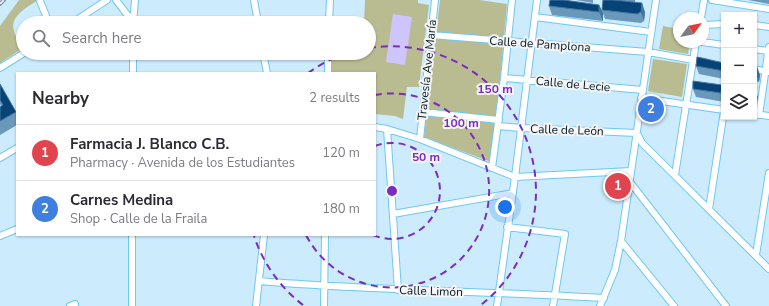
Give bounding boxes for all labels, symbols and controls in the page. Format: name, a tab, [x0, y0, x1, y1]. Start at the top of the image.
north arrow	[673, 12, 709, 48]
map controls	[721, 12, 757, 120]
button: +	[721, 12, 757, 48]
search box	[16, 16, 376, 60]
street label: Travesía Ave María	[414, 19, 440, 121]
icon: search	[30, 27, 52, 49]
text: Search here	[62, 28, 142, 48]
street label: Calle de Pamplona	[489, 32, 591, 56]
button: −	[721, 48, 757, 84]
street label: Calle de Lecie	[535, 73, 611, 95]
text: 150 m	[477, 81, 513, 97]
button: layers	[721, 84, 757, 120]
text: Nearby	[32, 87, 89, 110]
text: 2 results	[309, 89, 360, 107]
pin: 2	[638, 94, 664, 124]
text: 100 m	[443, 115, 479, 131]
street label: Calle de León	[530, 121, 604, 139]
text: Farmacia J. Blanco C.B.	[70, 134, 229, 154]
text: 1	[41, 144, 49, 162]
text: 120 m	[322, 144, 360, 162]
text: 50 m	[412, 149, 440, 165]
text: Pharmacy · Avenida de los Estudiantes	[70, 154, 295, 172]
pin: 1	[605, 171, 631, 201]
centre of rings	[385, 184, 399, 198]
text: Carnes Medina	[70, 190, 173, 210]
your location	[495, 197, 515, 217]
text: 2	[41, 200, 49, 218]
text: 180 m	[322, 200, 360, 218]
text: Shop · Calle de la Fraila	[70, 210, 207, 228]
street label: Calle Limón	[399, 282, 463, 300]

